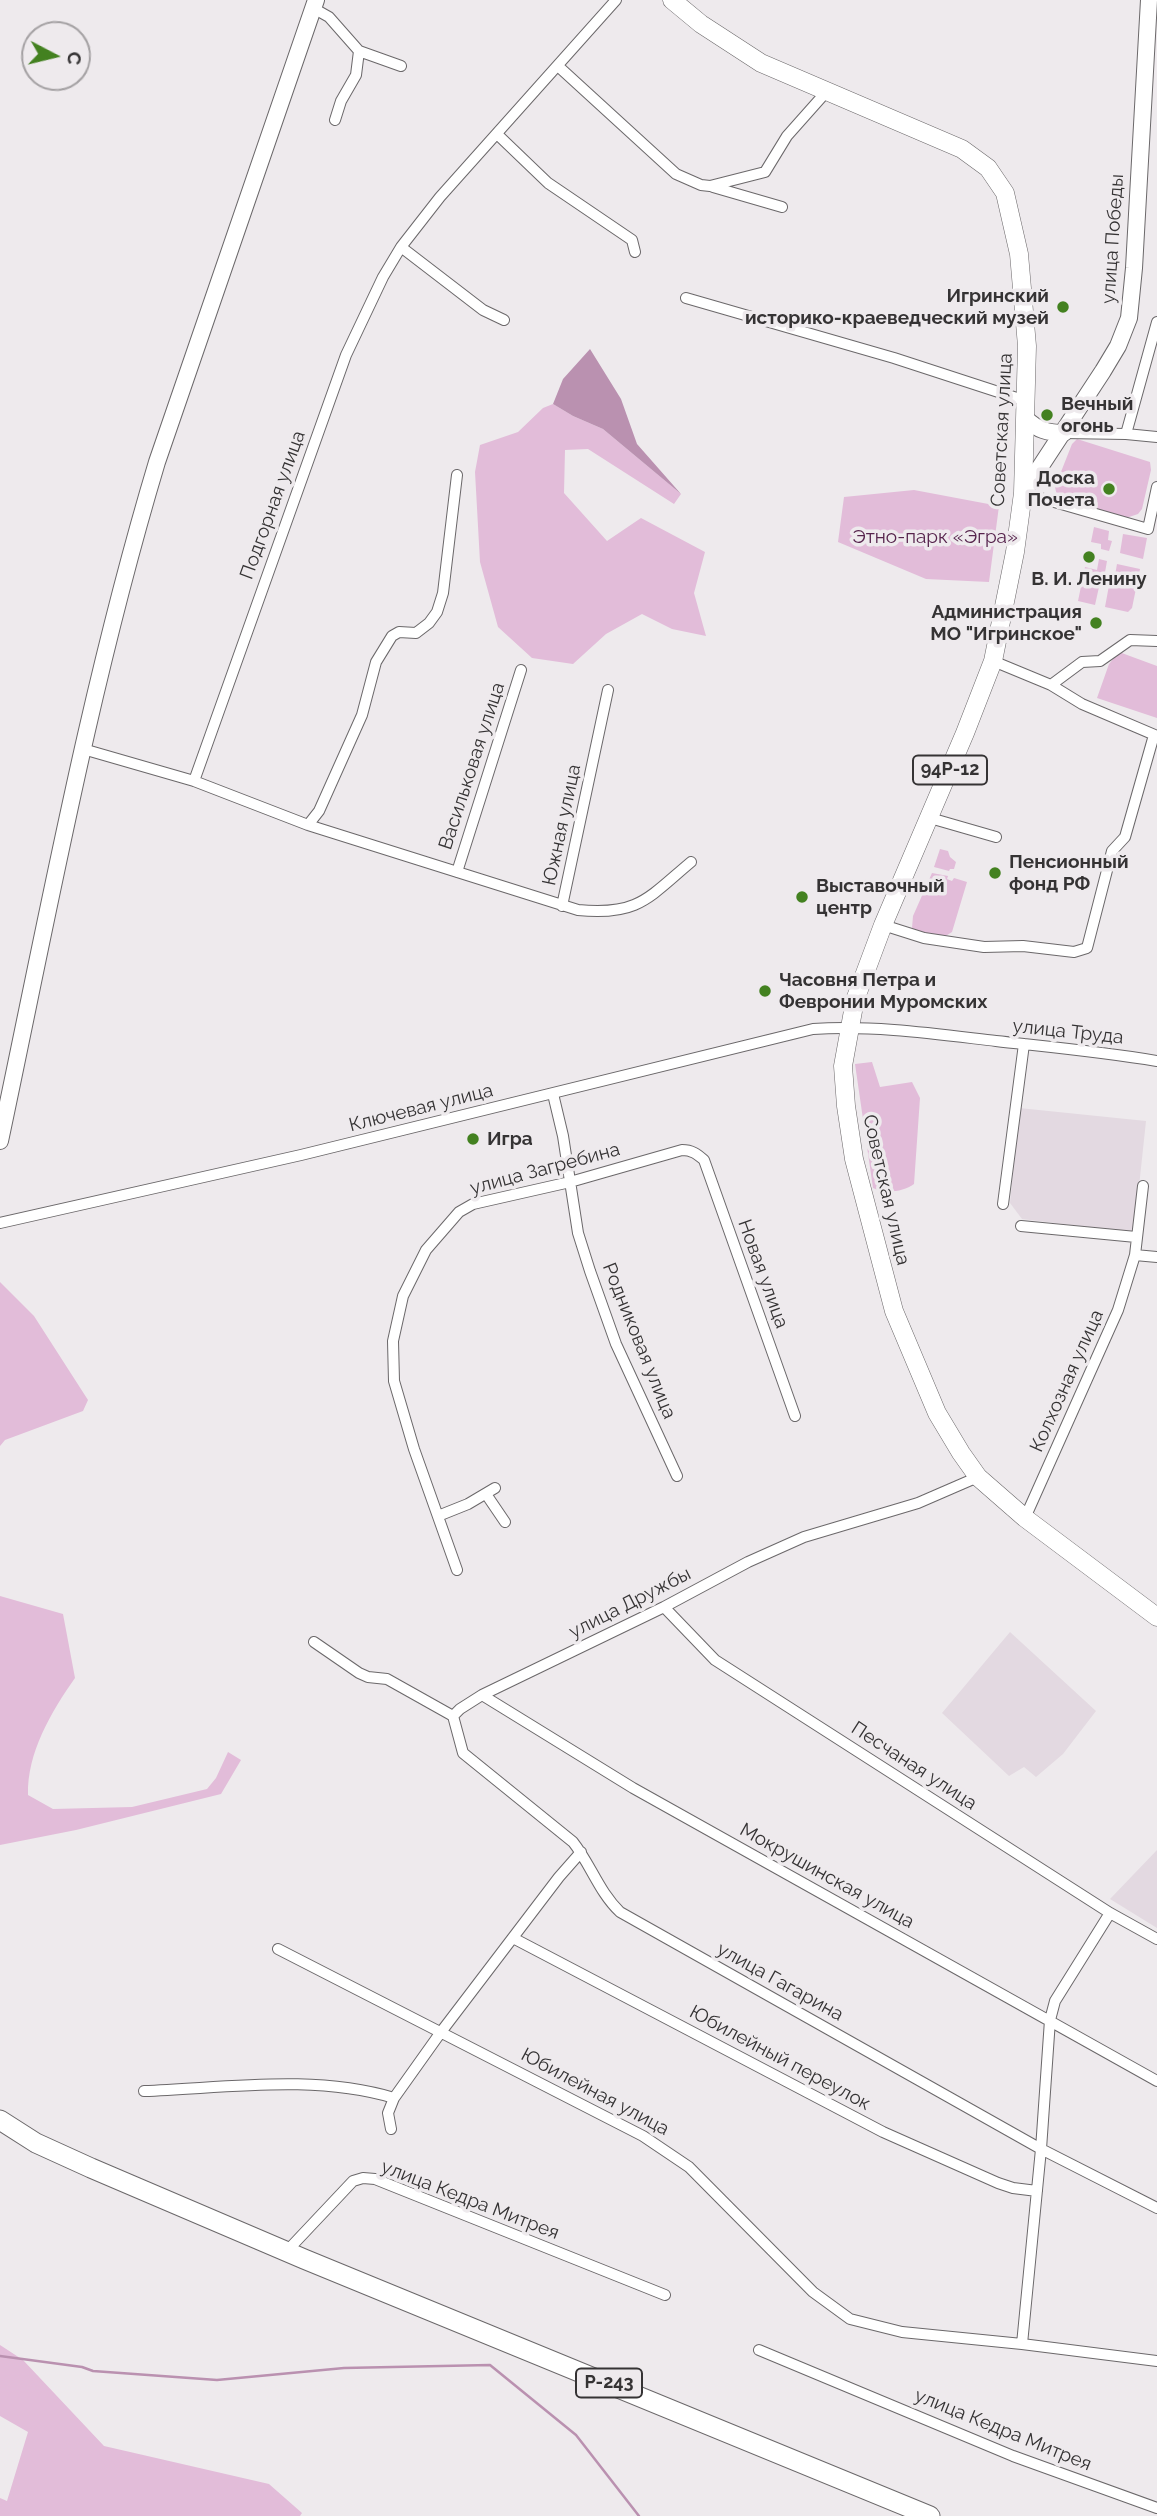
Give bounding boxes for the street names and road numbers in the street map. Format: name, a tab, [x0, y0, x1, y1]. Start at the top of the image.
street label: улица Победы	[1097, 173, 1129, 305]
street label: Советская улица	[987, 353, 1017, 507]
street label: Подгорная улица	[236, 428, 310, 582]
street label: Васильковая улица	[434, 680, 510, 852]
road number: 94Р-12	[913, 756, 987, 784]
street label: Южная улица	[538, 762, 586, 888]
street label: улица Труда	[1011, 1015, 1125, 1049]
street label: Ключевая улица	[347, 1079, 495, 1137]
street label: Советская улица	[858, 1113, 914, 1267]
street label: улица Загребина	[468, 1138, 622, 1200]
street label: Новая улица	[733, 1216, 793, 1332]
street label: Родниковая улица	[597, 1260, 681, 1422]
street label: Колхозная улица	[1025, 1306, 1109, 1456]
street label: улица Дружбы	[565, 1562, 695, 1644]
street label: Песчаная улица	[847, 1717, 981, 1815]
street label: Мокрушинская улица	[736, 1819, 918, 1933]
street label: улица Гагарина	[713, 1938, 847, 2026]
street label: Юбилейный переулок	[686, 2001, 874, 2115]
street label: Юбилейная улица	[517, 2043, 673, 2141]
street label: улица Кедра Митрея	[378, 2156, 562, 2244]
road number: Р-243	[576, 2368, 642, 2398]
street label: улица Кедра Митрея	[911, 2384, 1095, 2476]

